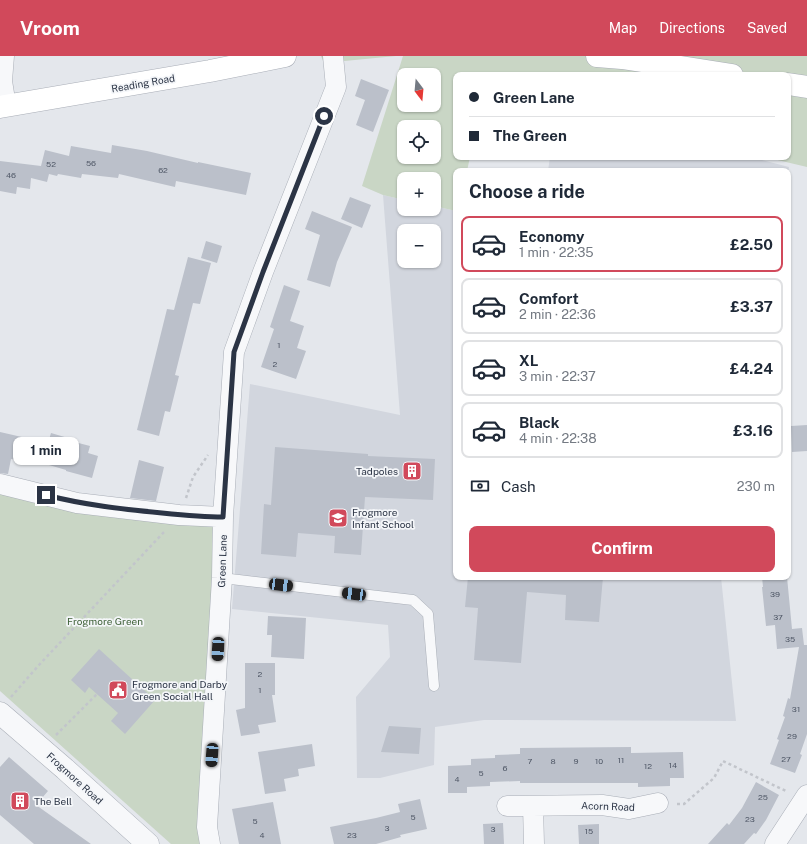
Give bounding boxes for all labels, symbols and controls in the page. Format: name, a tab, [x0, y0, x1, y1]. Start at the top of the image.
text: Vroom	[20, 17, 80, 39]
text: Map	[609, 20, 637, 36]
text: Directions	[659, 20, 725, 36]
text: Saved	[747, 20, 787, 36]
north arrow	[397, 68, 441, 112]
map controls	[397, 68, 441, 268]
street label: Reading Road	[110, 71, 176, 95]
text: Green Lane	[493, 89, 575, 106]
route start	[315, 107, 333, 125]
button: locate	[397, 120, 441, 164]
text: The Green	[493, 127, 567, 144]
house number: 56	[86, 158, 96, 168]
house number: 52	[46, 159, 56, 169]
house number: 62	[158, 165, 168, 175]
house number: 46	[6, 170, 16, 180]
button: +	[397, 172, 441, 216]
text: Choose a ride	[469, 181, 585, 202]
button: −	[397, 224, 441, 268]
icon: car	[471, 226, 507, 262]
text: Economy	[519, 228, 584, 245]
text: £2.50	[730, 236, 773, 253]
text: 1 min · 22:35	[519, 245, 594, 260]
icon: car	[471, 288, 507, 324]
text: Comfort	[519, 290, 579, 307]
text: £3.37	[730, 298, 773, 315]
text: 2 min · 22:36	[519, 307, 596, 322]
house number: 1	[277, 340, 281, 350]
icon: car	[471, 350, 507, 386]
text: XL	[519, 352, 538, 369]
house number: 2	[273, 359, 278, 369]
text: £4.24	[730, 360, 773, 377]
text: 3 min · 22:37	[519, 369, 596, 384]
icon: car	[471, 412, 507, 448]
text: Black	[519, 414, 559, 431]
text: £3.16	[733, 422, 773, 439]
text: 4 min · 22:38	[519, 431, 597, 446]
callout: 1 min	[13, 437, 79, 465]
text: 1 min	[30, 443, 62, 458]
building icon: Tadpoles	[401, 460, 423, 482]
place label: Tadpoles	[356, 465, 398, 477]
icon: cash	[469, 475, 491, 497]
text: Cash	[501, 478, 536, 495]
text: 230 m	[737, 479, 775, 494]
route end	[37, 486, 55, 504]
place label: Frogmore Infant School	[352, 506, 414, 530]
school or university icon: Frogmore Infant School	[327, 507, 349, 529]
button: Confirm	[469, 526, 775, 572]
street label: Green Lane	[215, 534, 229, 588]
car	[268, 578, 294, 592]
car	[341, 587, 367, 601]
house number: 39	[770, 589, 780, 599]
house number: 37	[773, 612, 783, 622]
park label: Frogmore Green	[67, 615, 143, 627]
house number: 35	[785, 634, 795, 644]
car	[211, 637, 225, 661]
house number: 2	[258, 669, 263, 679]
place label: Frogmore and Darby Green Social Hall	[132, 678, 228, 702]
public building icon: Frogmore and Darby Green Social Hall	[107, 679, 129, 701]
house number: 1	[258, 685, 262, 695]
house number: 31	[792, 704, 800, 714]
house number: 29	[787, 731, 797, 741]
car	[205, 743, 219, 767]
street label: Frogmore Road	[44, 750, 106, 806]
house number: 27	[781, 754, 791, 764]
house number: 11	[618, 755, 624, 765]
house number: 7	[528, 756, 533, 766]
house number: 8	[550, 756, 556, 766]
house number: 9	[574, 756, 579, 766]
house number: 10	[595, 756, 603, 766]
house number: 14	[669, 760, 677, 770]
house number: 12	[644, 761, 652, 771]
house number: 6	[503, 763, 508, 773]
house number: 5	[478, 768, 484, 778]
house number: 4	[454, 774, 460, 784]
building icon: The Bell	[9, 790, 31, 812]
house number: 25	[758, 792, 768, 802]
place label: The Bell	[34, 795, 72, 807]
street label: Acorn Road	[581, 799, 635, 813]
house number: 5	[410, 812, 416, 822]
house number: 23	[745, 814, 755, 824]
house number: 5	[252, 816, 258, 826]
house number: 3	[384, 823, 390, 833]
house number: 3	[490, 824, 496, 834]
house number: 15	[585, 826, 593, 836]
house number: 4	[259, 830, 265, 840]
house number: 23	[347, 830, 357, 840]

